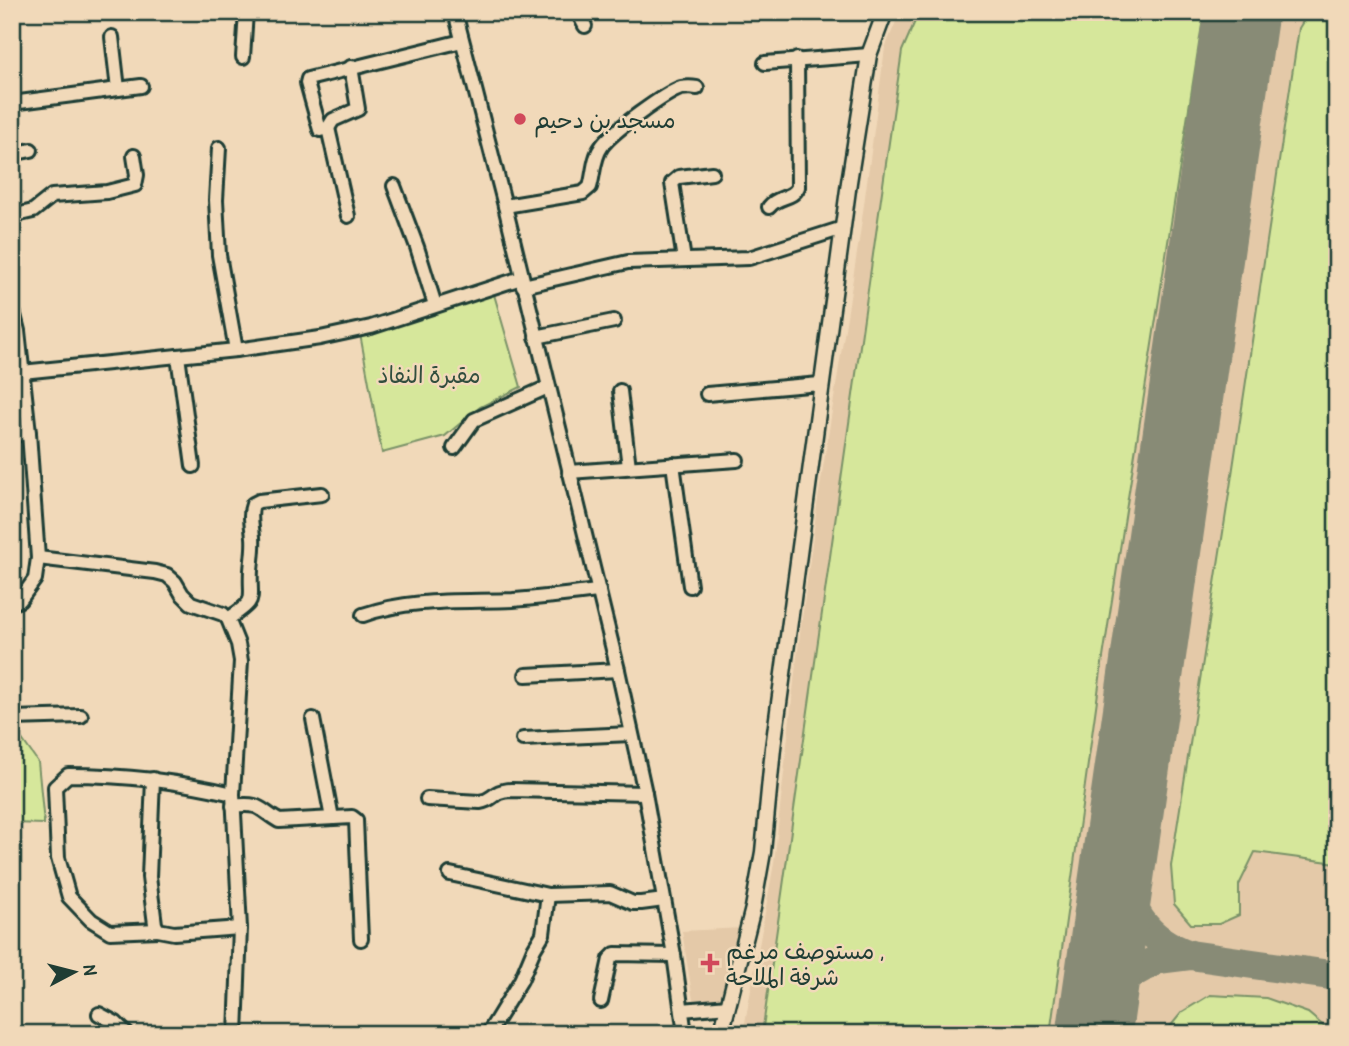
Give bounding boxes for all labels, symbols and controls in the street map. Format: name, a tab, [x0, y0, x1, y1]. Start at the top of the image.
place label: مسجد بن دحيم	[534, 104, 676, 138]
marker: مسجد بن دحيم	[512, 111, 528, 127]
park label: مقبرة النفاذ	[377, 359, 481, 390]
place label: مستوصف مرغم , شرفة الملاحة	[726, 935, 884, 992]
north arrow	[38, 937, 108, 1007]
marker: مستوصف مرغم , شرفة الملاحة	[700, 953, 720, 973]
text: N	[77, 963, 104, 977]

